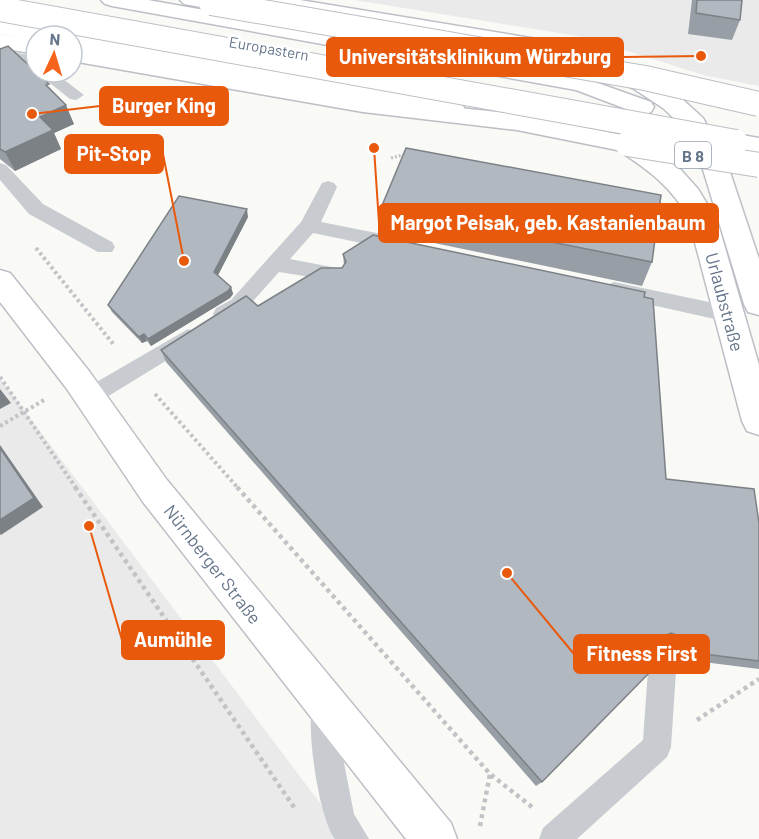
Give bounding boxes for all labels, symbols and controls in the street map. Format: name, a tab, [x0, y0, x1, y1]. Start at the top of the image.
north arrow	[24, 24, 84, 84]
text: N	[49, 29, 61, 48]
street label: Europastern	[228, 32, 310, 64]
callout: Universitätsklinikum Würzburg	[327, 38, 623, 76]
text: Universitätsklinikum Würzburg	[339, 44, 611, 68]
callout: Burger King	[100, 87, 228, 125]
text: Burger King	[112, 93, 216, 117]
callout: Pit-Stop	[65, 135, 163, 173]
text: Pit-Stop	[77, 141, 151, 165]
road number: B 8	[675, 142, 711, 168]
callout: Margot Peisak, geb. Kastanienbaum	[379, 204, 718, 242]
text: Margot Peisak, geb. Kastanienbaum	[391, 210, 705, 234]
street label: Urlaubstraße	[701, 250, 749, 354]
street label: Nürnberger Straße	[160, 500, 266, 628]
callout: Aumühle	[122, 621, 224, 659]
text: Aumühle	[134, 627, 212, 651]
callout: Fitness First	[574, 635, 709, 673]
text: Fitness First	[587, 641, 697, 665]

